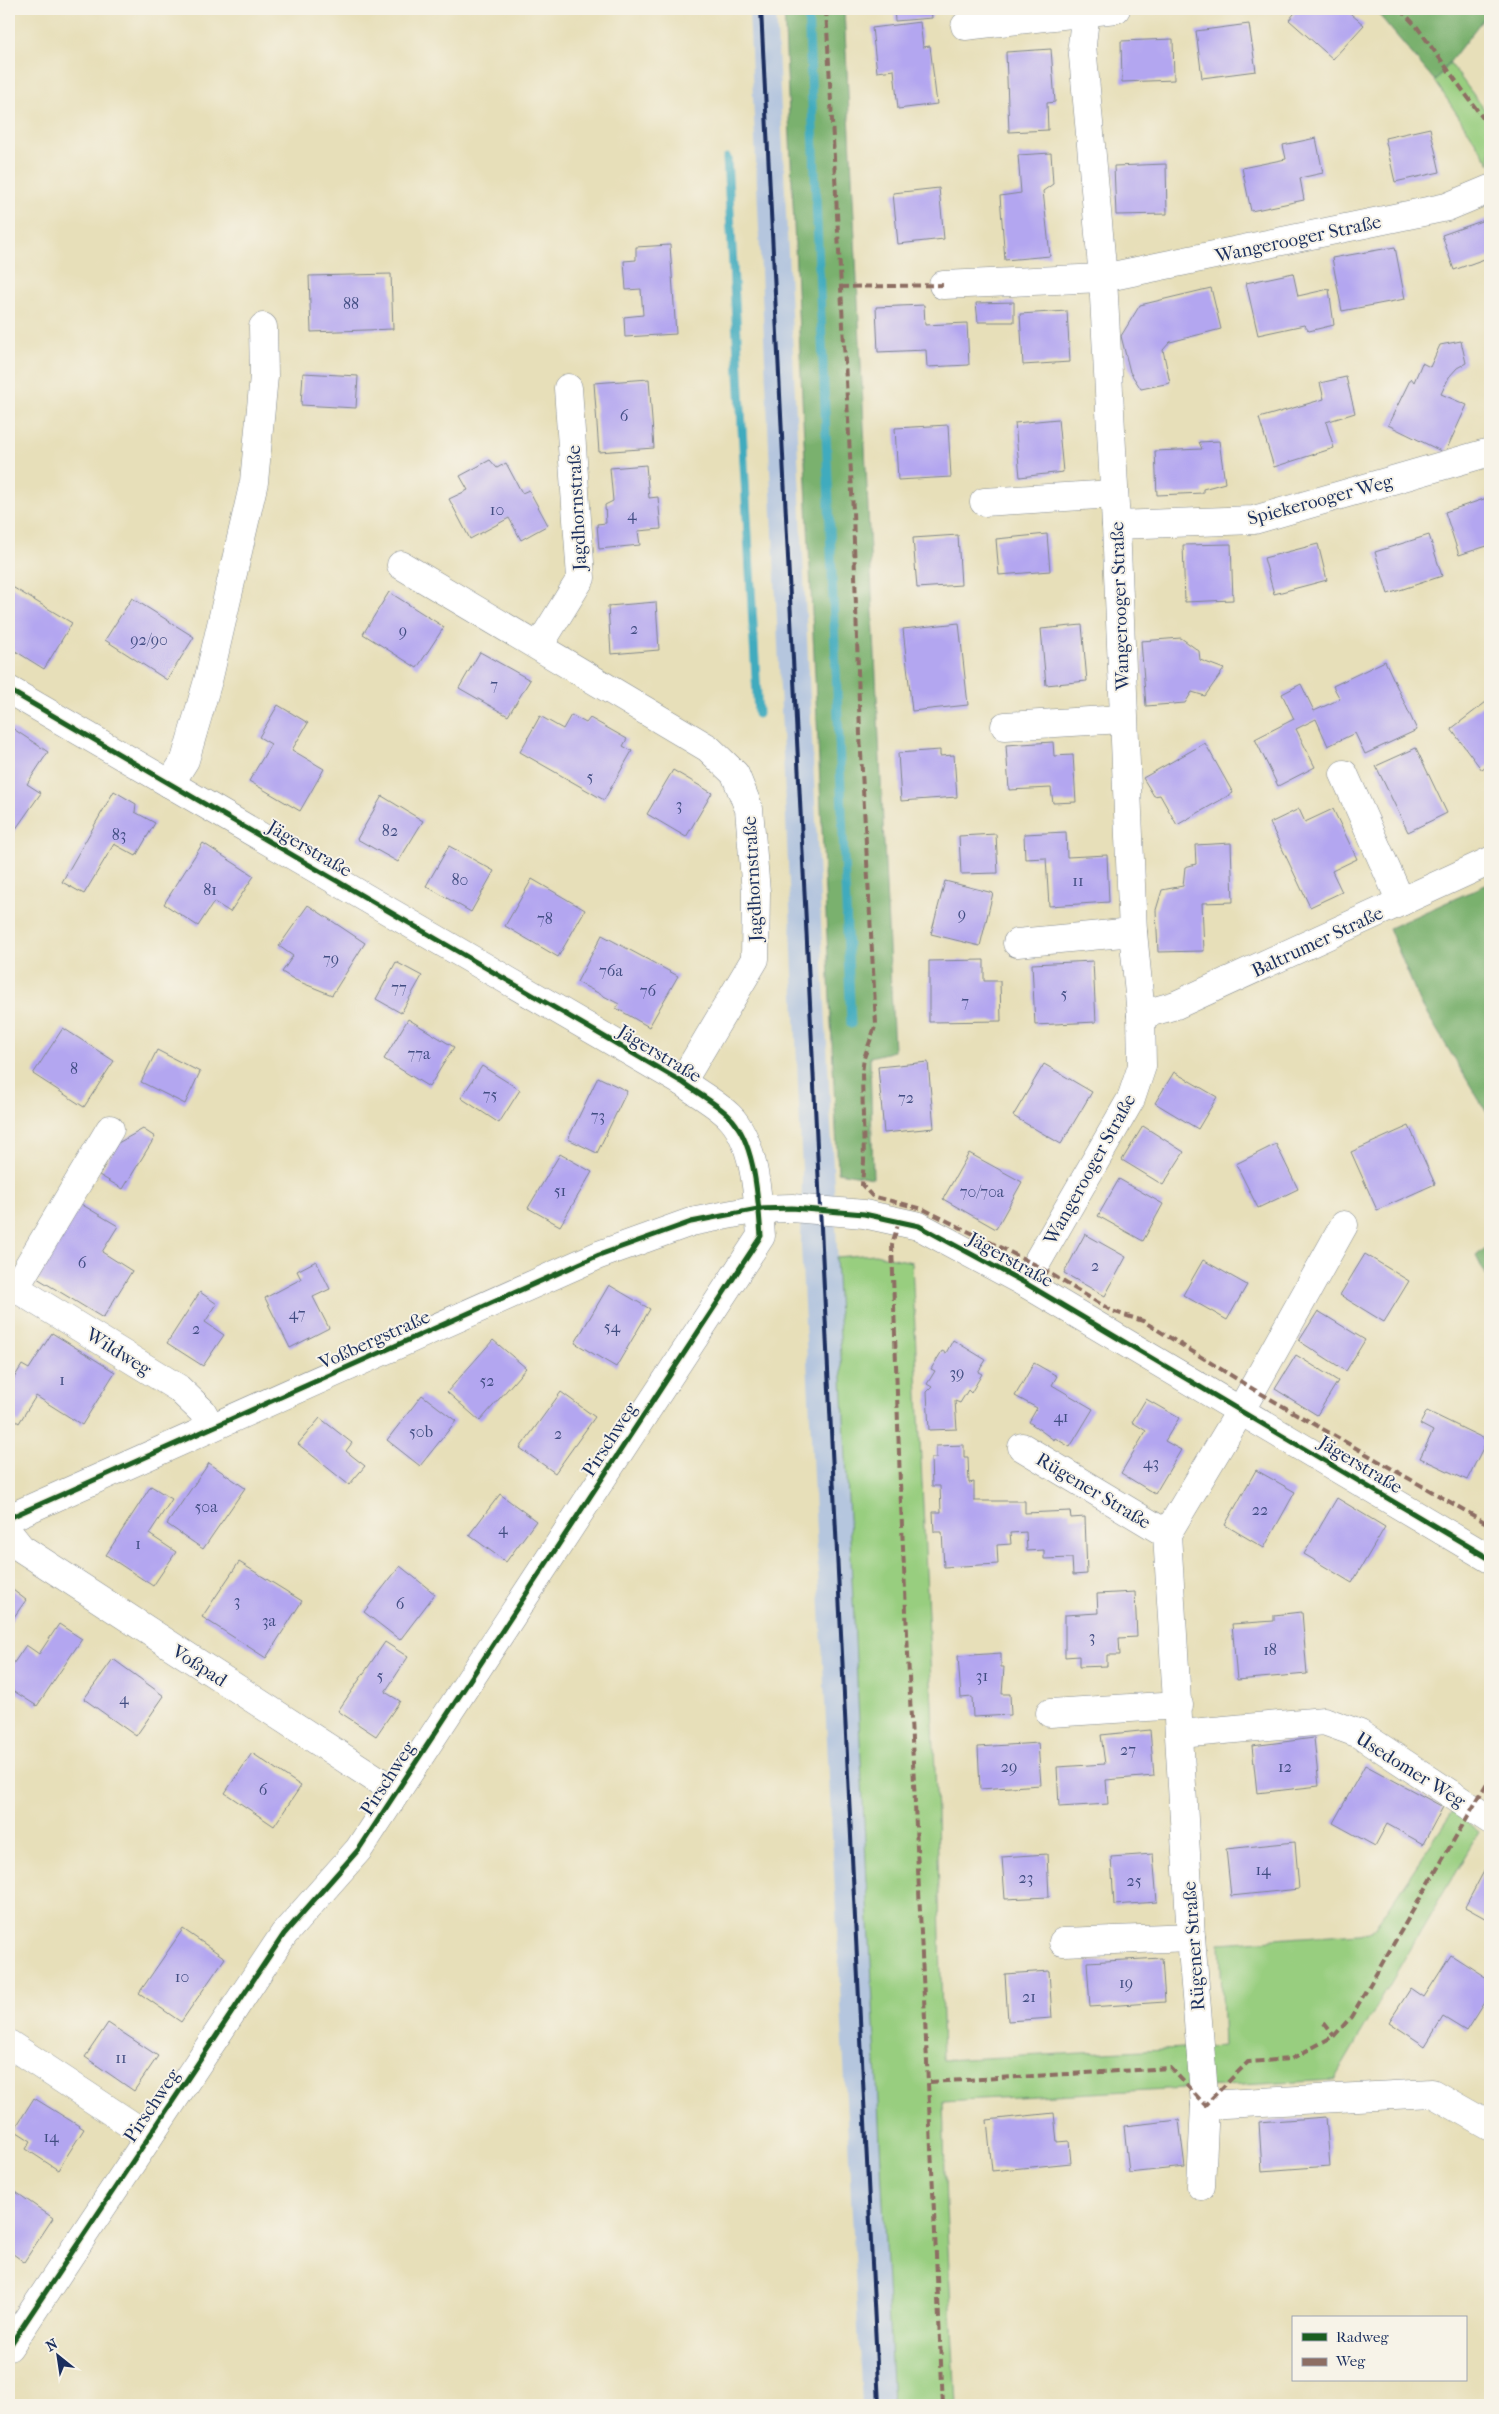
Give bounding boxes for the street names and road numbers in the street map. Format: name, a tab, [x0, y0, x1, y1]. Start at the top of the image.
street label: Wangerooger Straße	[1212, 211, 1383, 268]
street label: Jagdhornstraße	[563, 445, 591, 573]
street label: Spiekerooger Weg	[1245, 470, 1396, 530]
street label: Wangerooger Straße	[1106, 521, 1134, 692]
street label: Jägerstraße	[262, 815, 356, 882]
street label: Jagdhornstraße	[739, 816, 767, 944]
street label: Baltrumer Straße	[1248, 902, 1387, 982]
street label: Jägerstraße	[612, 1019, 705, 1087]
street label: Wangerooger Straße	[1039, 1090, 1140, 1250]
street label: Jägerstraße	[962, 1227, 1057, 1292]
street label: Voßbergstraße	[315, 1306, 433, 1375]
street label: Wildweg	[81, 1323, 156, 1381]
street label: Pirschweg	[578, 1398, 642, 1481]
street label: Jägerstraße	[1313, 1430, 1406, 1498]
street label: Rügener Straße	[1032, 1448, 1155, 1534]
street label: Voßpad	[167, 1640, 231, 1692]
street label: Usedomer Weg	[1352, 1727, 1470, 1813]
street label: Pirschweg	[356, 1737, 420, 1820]
street label: Rügener Straße	[1179, 1881, 1209, 2011]
street label: Pirschweg	[119, 2064, 185, 2147]

